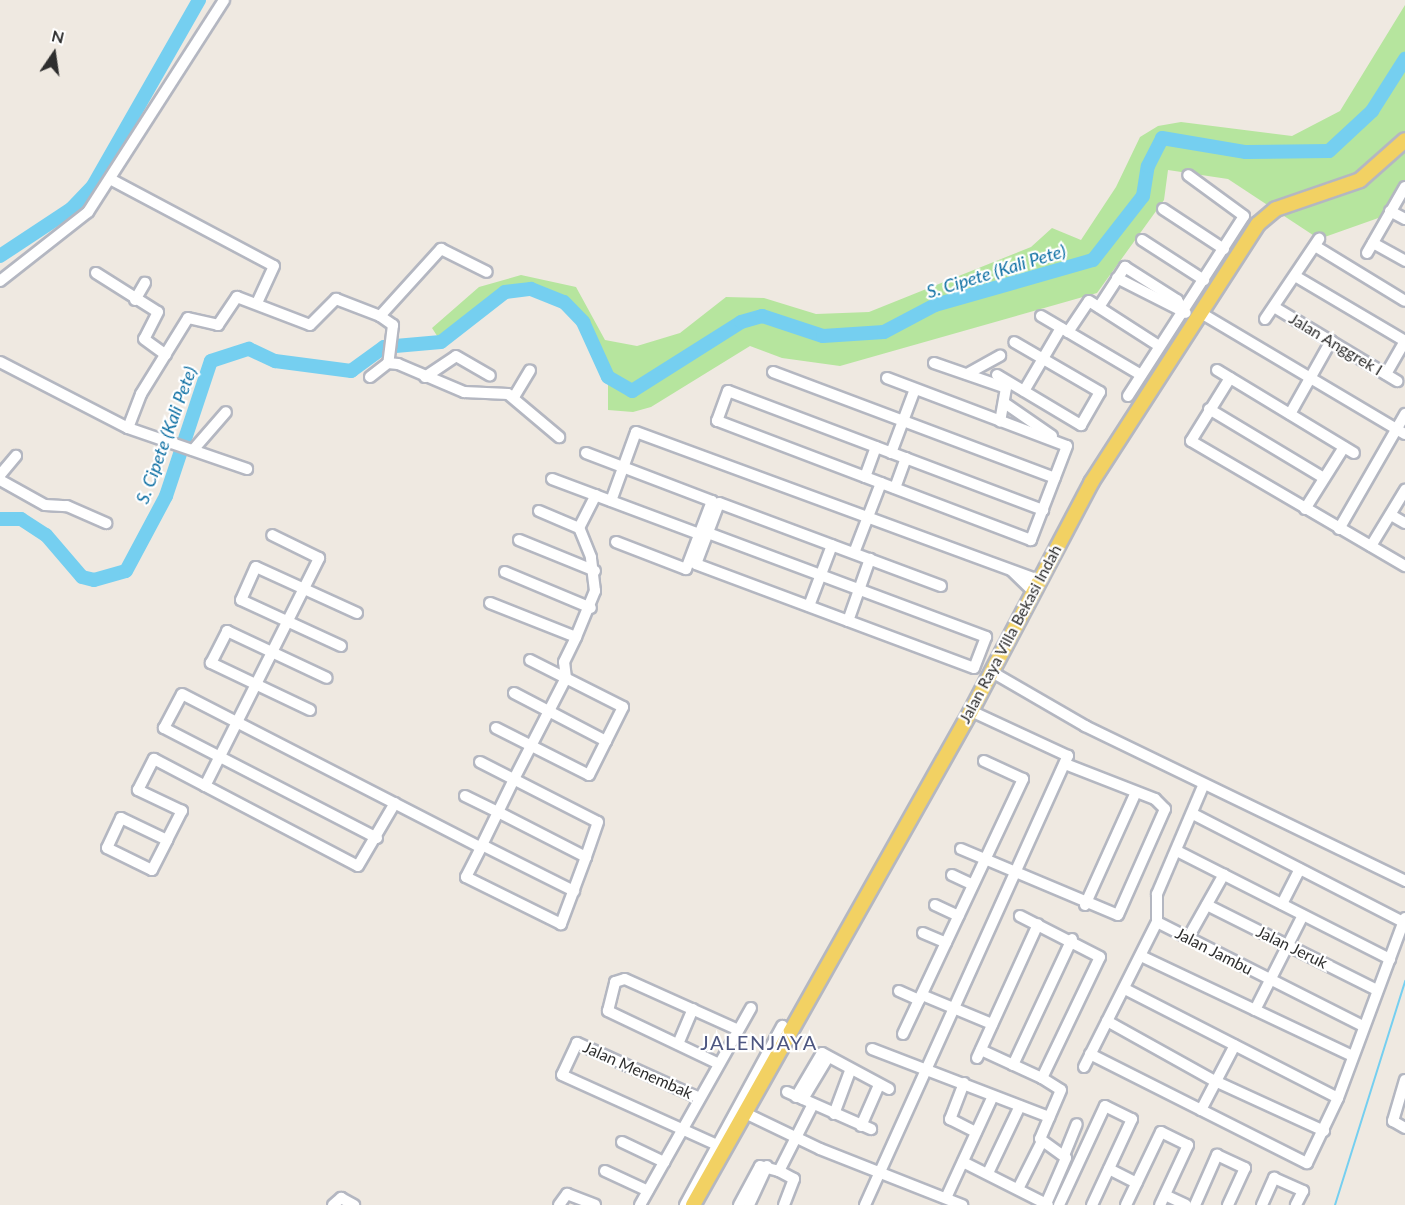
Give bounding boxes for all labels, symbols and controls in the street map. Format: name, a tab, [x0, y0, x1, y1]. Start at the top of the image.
north arrow	[24, 24, 84, 84]
text: N	[50, 25, 66, 47]
water label: S. Cipete (Kali Pete)	[924, 240, 1068, 302]
street label: Jalan Anggrek I	[1286, 308, 1386, 380]
water label: S. Cipete (Kali Pete)	[131, 364, 201, 506]
street label: Jalan Raya Villa Bekasi Indah	[955, 541, 1065, 727]
street label: Jalan Jeruk	[1253, 922, 1331, 972]
street label: Jalan Jambu	[1172, 923, 1256, 979]
district label: JALENJAYA	[700, 1030, 818, 1054]
street label: Jalan Menembak	[580, 1037, 696, 1103]

